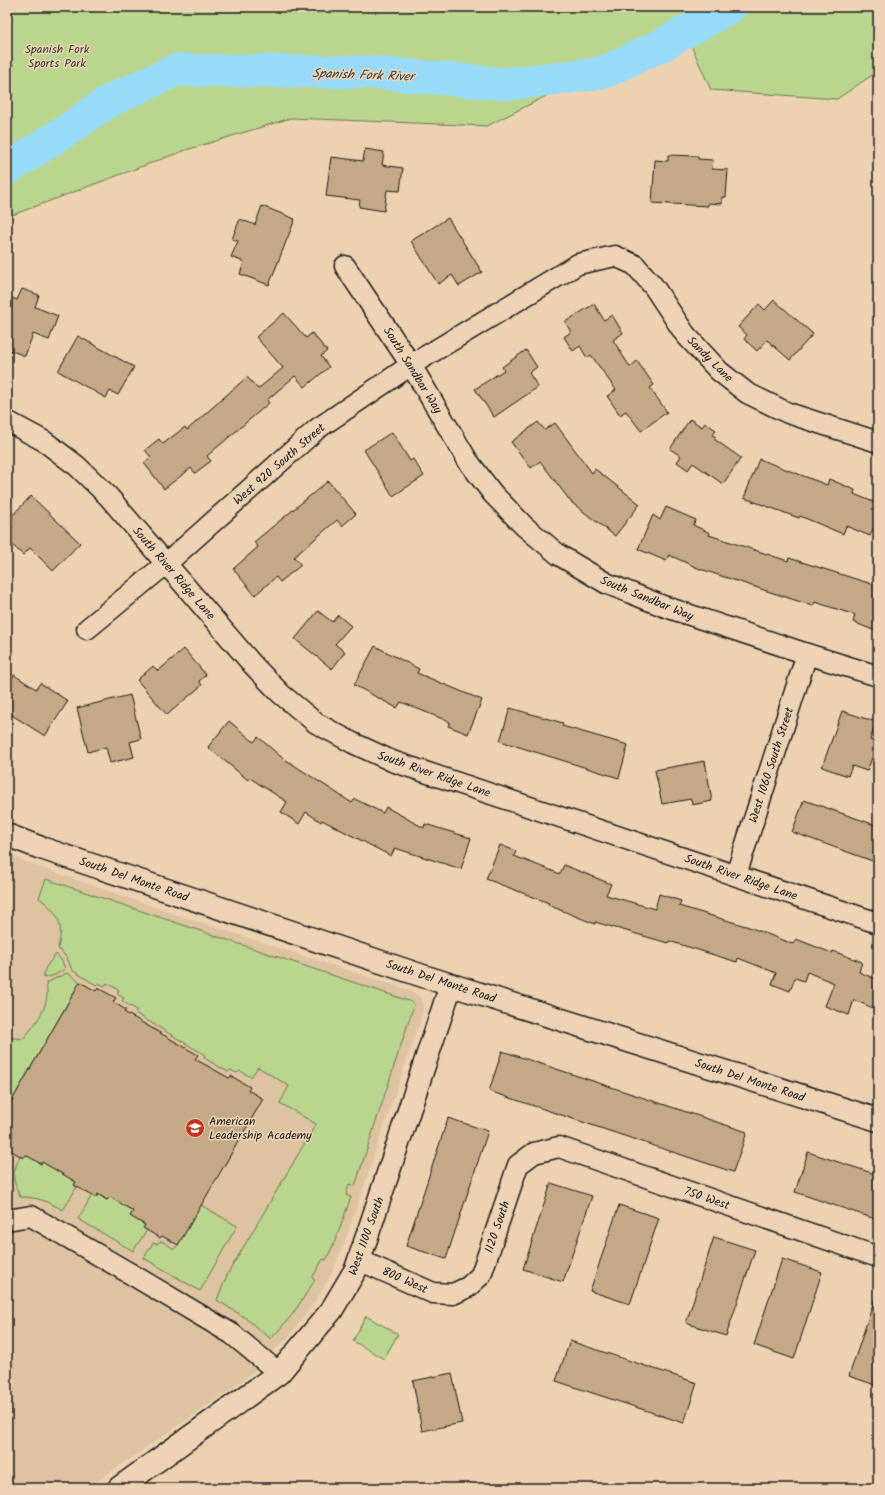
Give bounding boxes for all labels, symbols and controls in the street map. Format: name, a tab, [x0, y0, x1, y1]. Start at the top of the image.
park label: Spanish Fork Sports Park	[25, 40, 90, 73]
water label: Spanish Fork River	[312, 63, 417, 88]
street label: South Sandbar Way	[378, 323, 447, 418]
street label: Sandy Lane	[682, 332, 738, 387]
street label: West 920 South Street	[229, 419, 330, 510]
street label: South River Ridge Lane	[128, 522, 220, 625]
street label: South Sandbar Way	[597, 571, 697, 626]
street label: West 1060 South Street	[744, 705, 799, 825]
street label: South River Ridge Lane	[375, 746, 493, 803]
street label: South River Ridge Lane	[682, 849, 800, 906]
street label: South Del Monte Road	[77, 852, 192, 907]
street label: South Del Monte Road	[383, 955, 499, 1009]
street label: South Del Monte Road	[692, 1054, 808, 1108]
place label: American Leadership Academy	[209, 1112, 312, 1145]
school or university icon: American Leadership Academy	[184, 1117, 206, 1139]
street label: 750 West	[681, 1182, 733, 1215]
street label: West 1100 South	[343, 1194, 389, 1278]
street label: 1120 South	[480, 1199, 515, 1256]
street label: 800 West	[379, 1262, 431, 1299]

